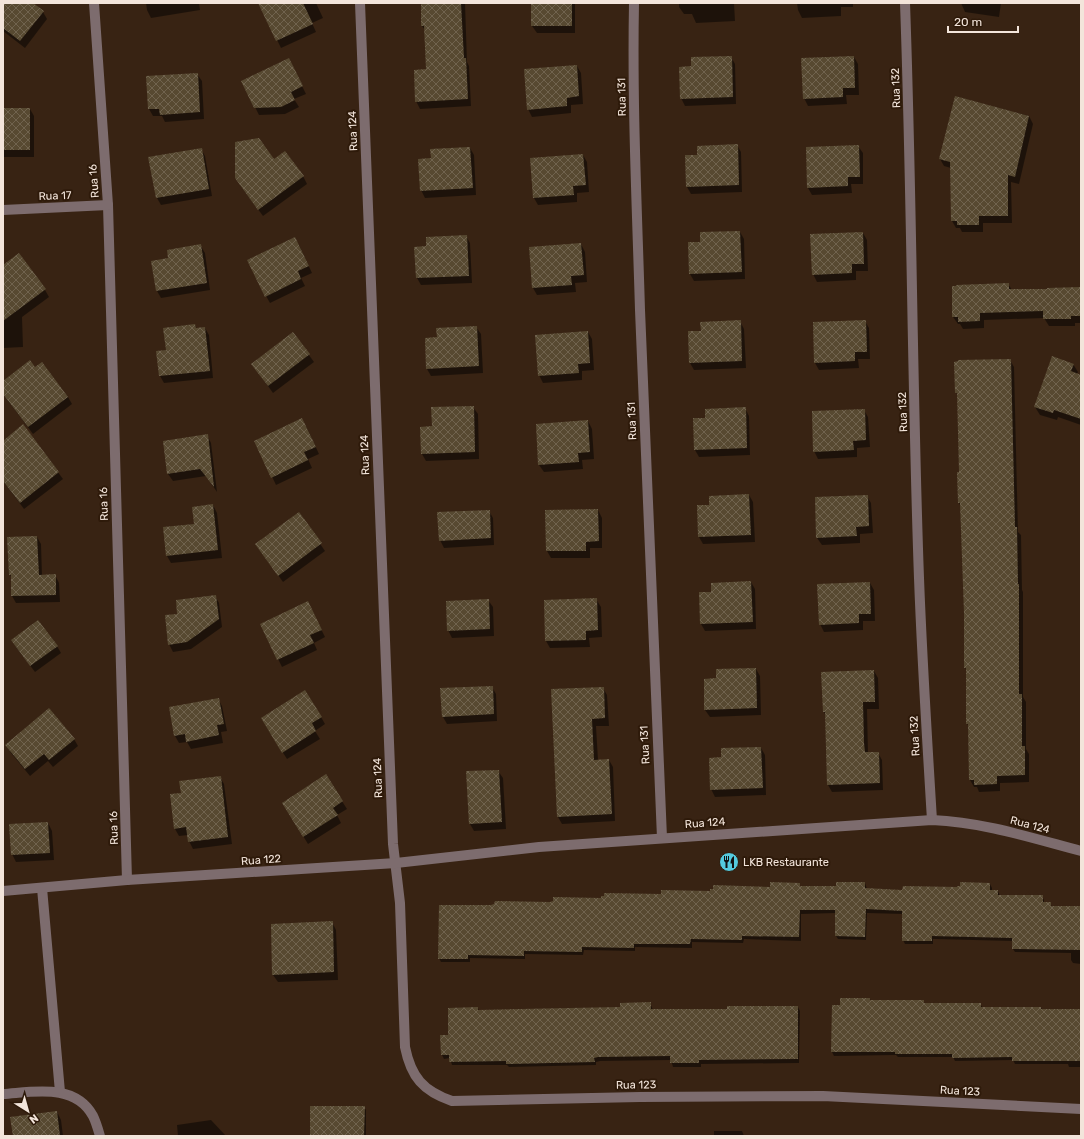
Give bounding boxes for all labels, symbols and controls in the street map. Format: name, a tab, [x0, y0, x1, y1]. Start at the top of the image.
scale bar	[948, 8, 1018, 34]
text: 20 m	[954, 15, 982, 29]
street label: Rua 132	[889, 68, 903, 108]
street label: Rua 131	[615, 78, 629, 116]
street label: Rua 124	[346, 110, 360, 151]
street label: Rua 16	[86, 163, 102, 198]
street label: Rua 17	[38, 189, 72, 203]
street label: Rua 132	[896, 392, 910, 432]
street label: Rua 131	[625, 402, 639, 440]
street label: Rua 124	[358, 434, 372, 475]
street label: Rua 16	[97, 486, 111, 521]
street label: Rua 132	[907, 715, 923, 757]
street label: Rua 131	[638, 725, 652, 765]
street label: Rua 124	[371, 757, 385, 798]
street label: Rua 16	[107, 810, 121, 845]
street label: Rua 124	[1009, 813, 1051, 837]
street label: Rua 124	[684, 815, 726, 831]
restaurant icon: LKB Restaurante	[718, 851, 740, 873]
street label: Rua 122	[240, 852, 282, 868]
place label: LKB Restaurante	[743, 856, 829, 869]
street label: Rua 123	[616, 1078, 657, 1092]
street label: Rua 123	[939, 1083, 981, 1099]
north arrow	[8, 1091, 48, 1131]
text: N	[27, 1111, 41, 1126]

